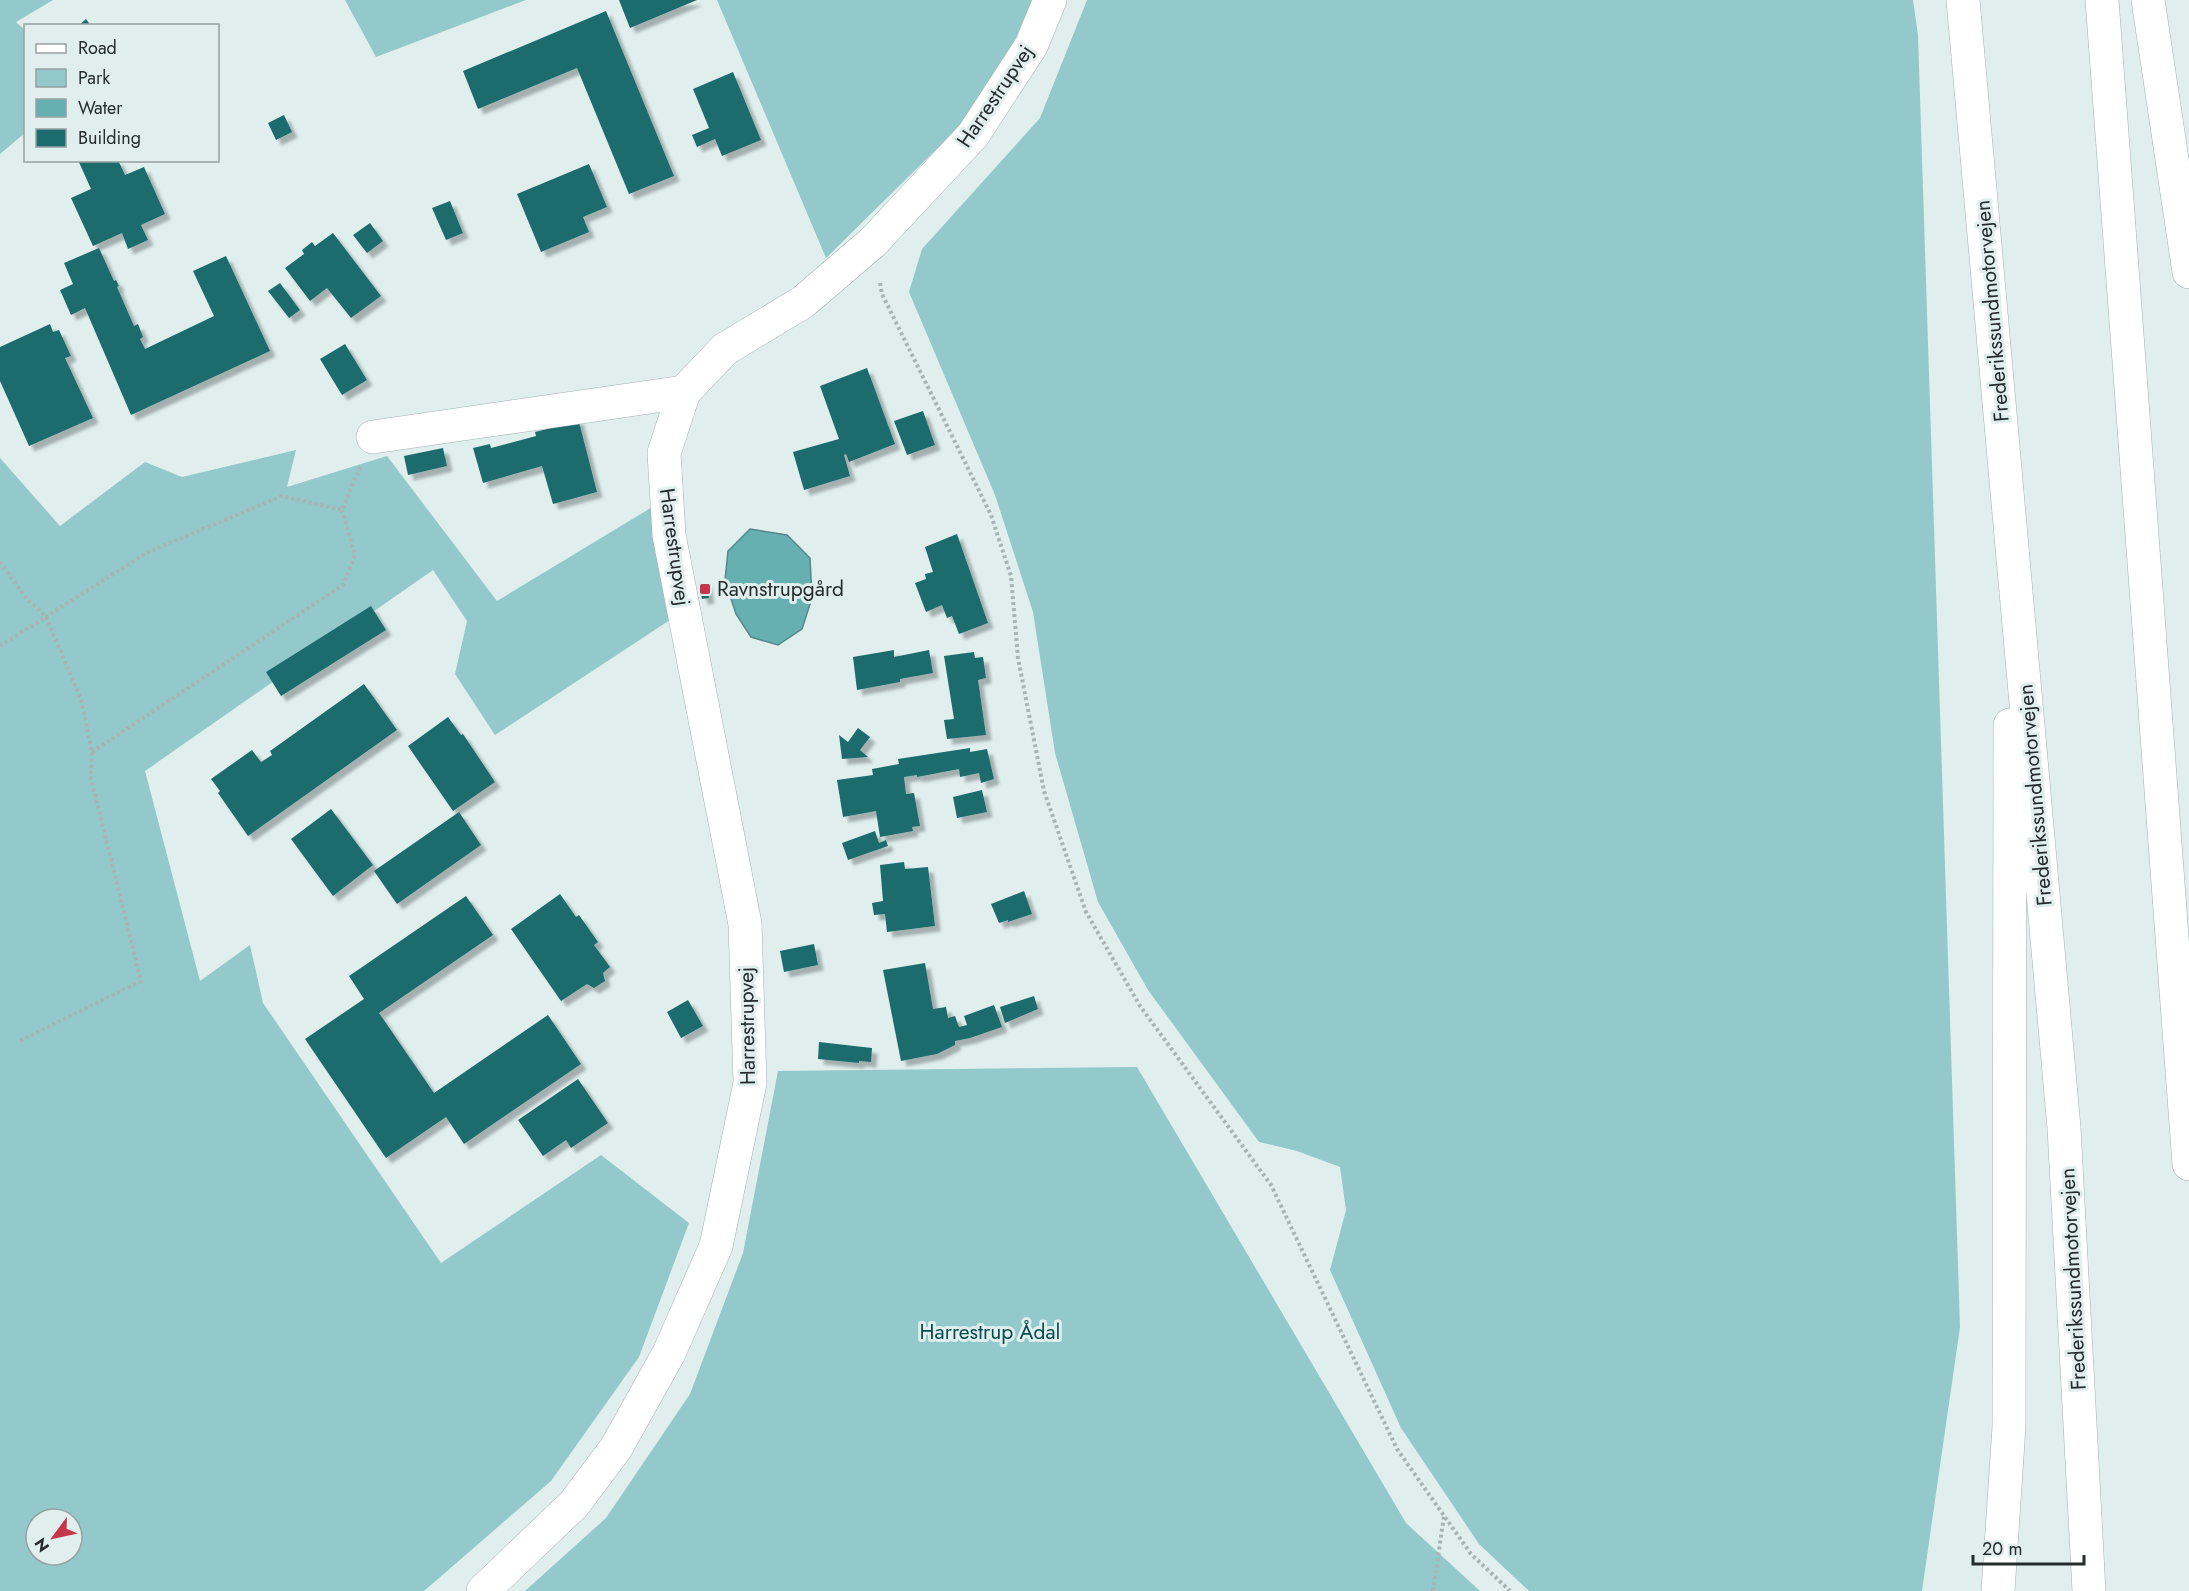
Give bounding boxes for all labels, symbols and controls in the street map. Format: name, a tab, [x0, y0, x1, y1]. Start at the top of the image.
legend	[24, 24, 219, 162]
text: Road	[78, 35, 117, 61]
street label: Harrestrupvej	[949, 39, 1041, 153]
text: Park	[78, 65, 110, 91]
text: Water	[78, 95, 123, 121]
text: Building	[78, 125, 141, 151]
street label: Frederikssundmotorvejen	[1967, 199, 2017, 423]
street label: Harrestrupvej	[652, 486, 698, 608]
place label: Ravnstrupgård	[717, 574, 844, 604]
marker: Ravnstrupgård	[698, 582, 712, 596]
street label: Frederikssundmotorvejen	[2010, 683, 2060, 907]
street label: Harrestrupvej	[731, 967, 763, 1085]
street label: Frederikssundmotorvejen	[2052, 1167, 2094, 1391]
park label: Harrestrup Ådal	[920, 1317, 1060, 1347]
north arrow	[24, 1507, 84, 1567]
scale bar	[1973, 1528, 2084, 1566]
text: N	[29, 1533, 55, 1556]
text: 20 m	[1982, 1536, 2022, 1562]

